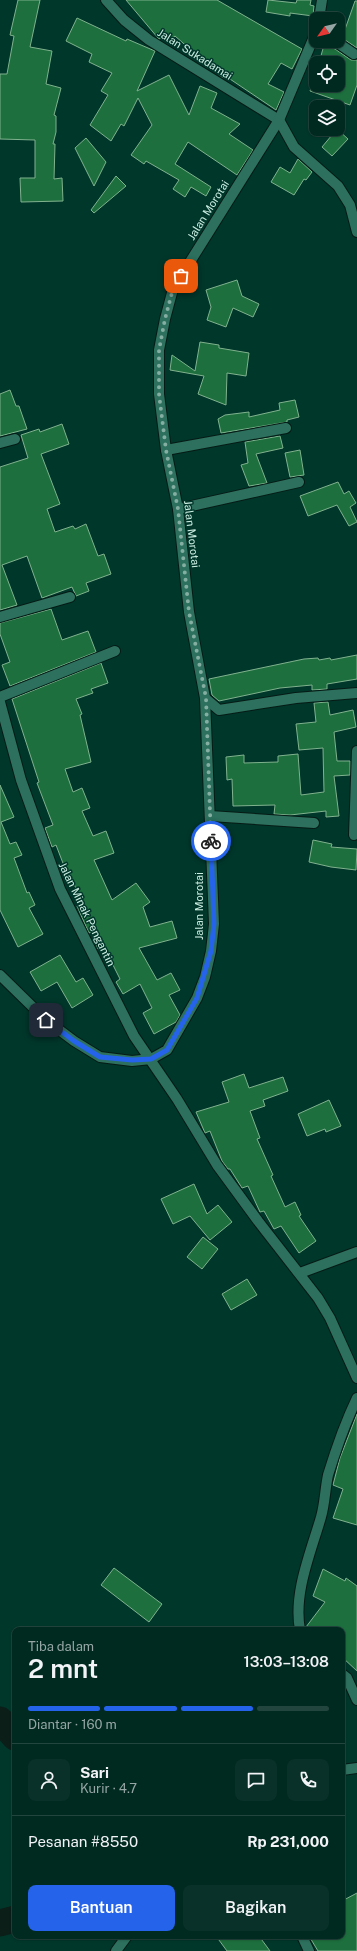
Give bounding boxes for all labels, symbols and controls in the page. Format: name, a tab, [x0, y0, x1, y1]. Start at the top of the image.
north arrow	[309, 12, 345, 48]
map controls	[309, 12, 345, 136]
street label: Jalan Sukadamai	[156, 26, 234, 82]
button: locate	[309, 56, 345, 92]
button: layers	[309, 100, 345, 136]
street label: Jalan Morotai	[185, 178, 231, 242]
pin	[164, 259, 198, 293]
icon: bag	[170, 265, 192, 287]
street label: Jalan Morotai	[182, 500, 202, 568]
courier	[191, 821, 231, 861]
icon: bike	[200, 830, 222, 852]
street label: Jalan Minak Pengantin	[57, 860, 117, 968]
street label: Jalan Morotai	[193, 872, 205, 940]
pin	[29, 1003, 63, 1037]
icon: home	[35, 1009, 57, 1031]
text: Tiba dalam	[28, 1639, 94, 1654]
text: 2 mnt	[28, 1653, 98, 1684]
text: 13:03–13:08	[244, 1653, 329, 1670]
text: Diantar · 160 m	[28, 1717, 117, 1732]
button: person	[28, 1759, 70, 1801]
button: chat	[235, 1759, 277, 1801]
button: phone	[287, 1759, 329, 1801]
text: Sari	[80, 1764, 109, 1781]
text: Kurir · 4.7	[80, 1781, 137, 1796]
text: Pesanan #8550	[28, 1833, 138, 1850]
text: Rp 231,000	[247, 1833, 329, 1850]
button: Bantuan	[28, 1885, 175, 1931]
button: Bagikan	[183, 1885, 329, 1931]

